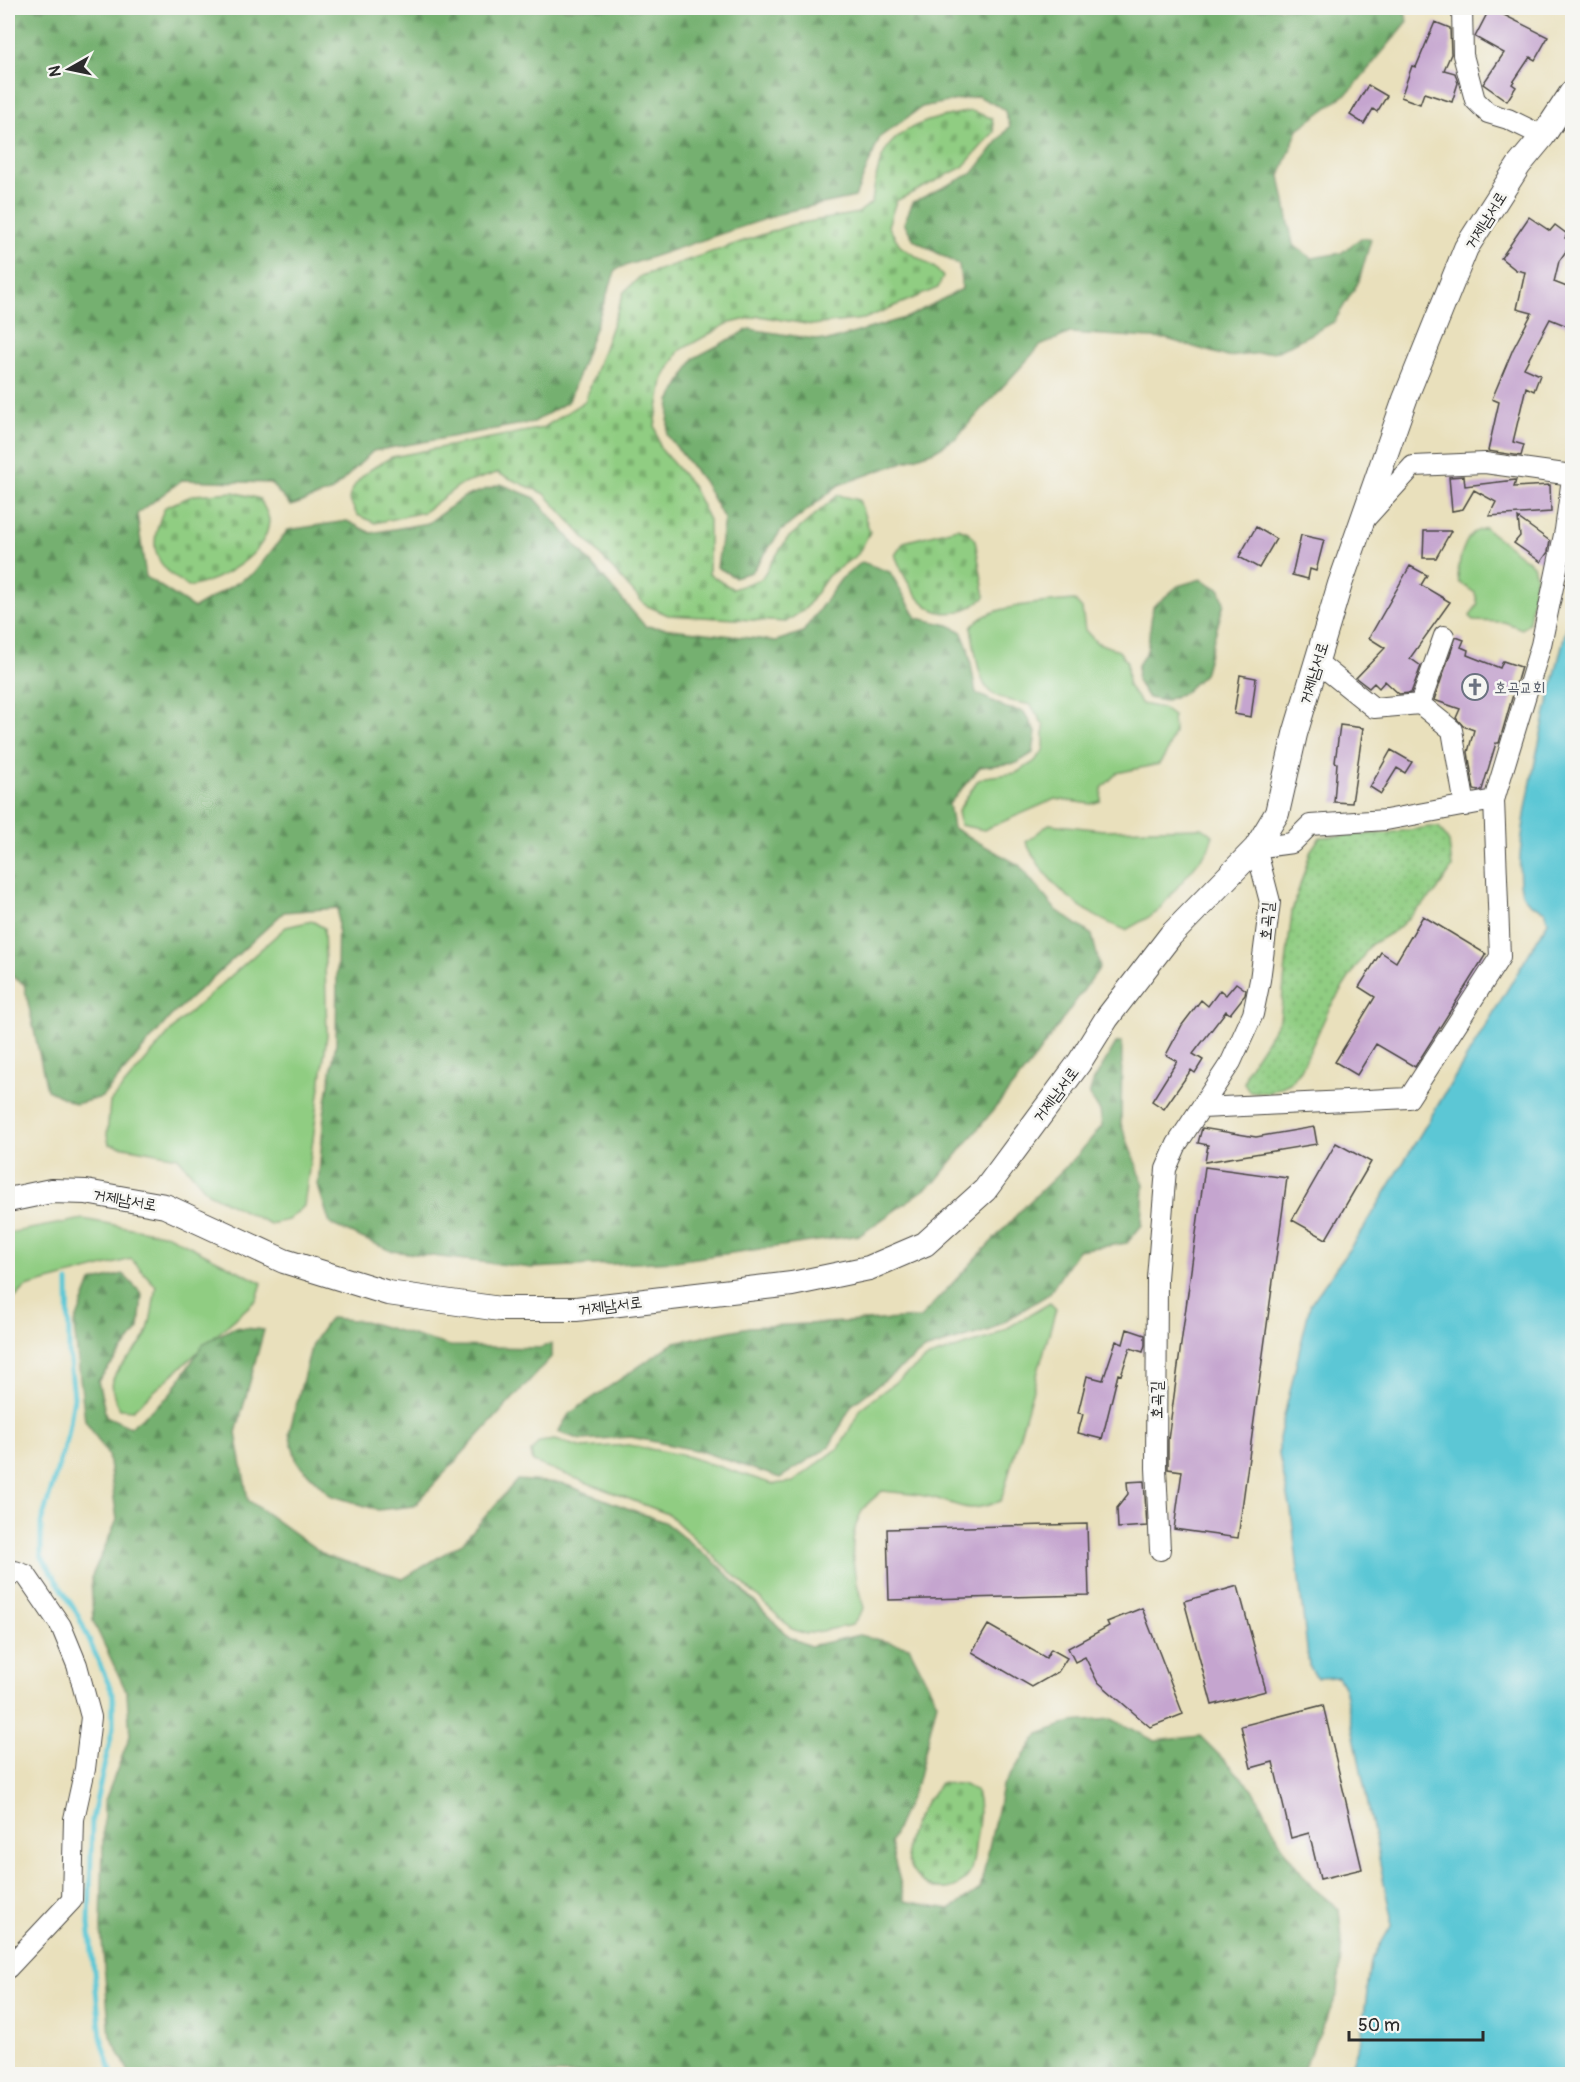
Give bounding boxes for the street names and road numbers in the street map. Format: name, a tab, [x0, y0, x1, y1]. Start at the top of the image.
street label: 거제남서로	[1460, 188, 1511, 253]
street label: 거제남서로	[1295, 640, 1333, 707]
street label: 호곡길	[1256, 901, 1278, 941]
street label: 거제남서로	[1028, 1063, 1083, 1126]
street label: 거제남서로	[91, 1185, 158, 1215]
street label: 거제남서로	[577, 1292, 643, 1320]
street label: 호곡길	[1147, 1381, 1167, 1419]

